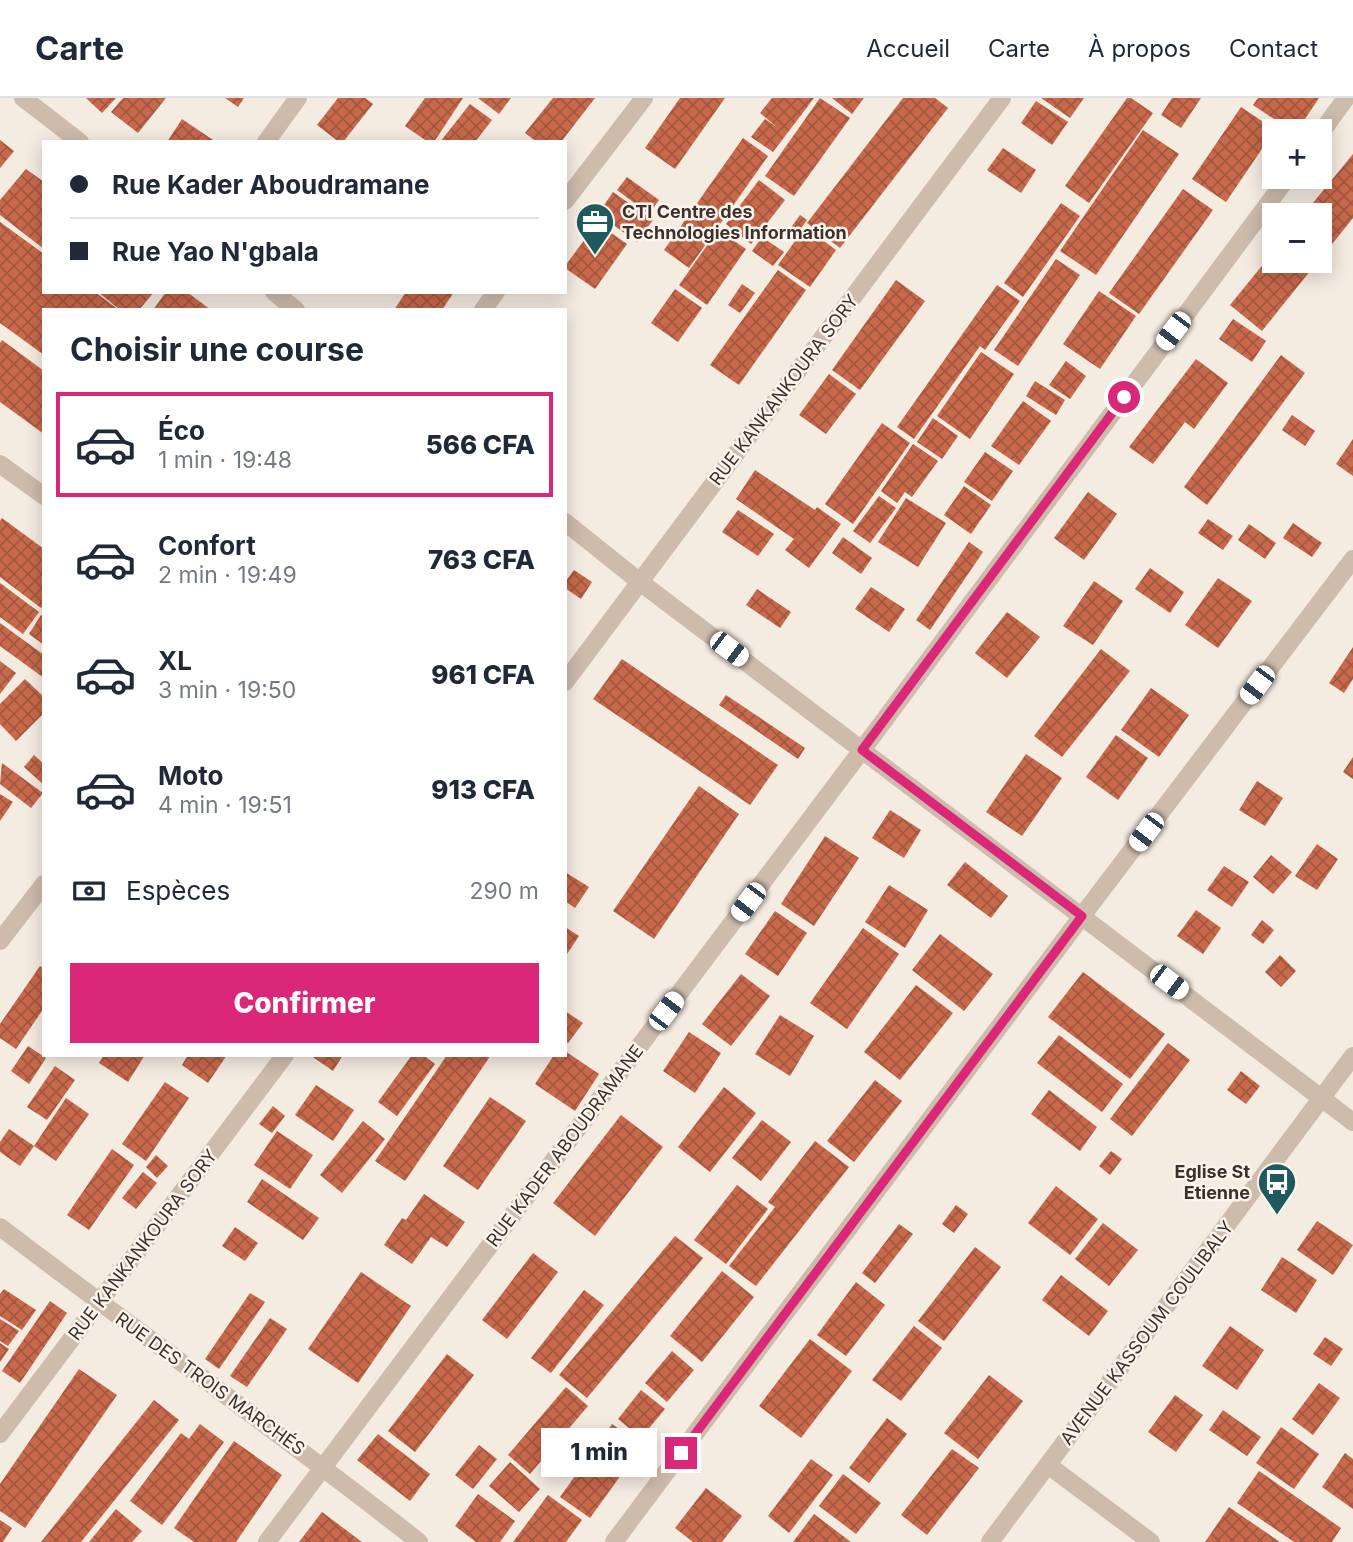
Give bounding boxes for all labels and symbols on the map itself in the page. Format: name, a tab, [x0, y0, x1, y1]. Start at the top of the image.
office icon: CTI Centre des Technologies Information	[574, 201, 616, 256]
place label: CTI Centre des Technologies Information	[622, 201, 847, 243]
street label: RUE KANKANKOURA SORY	[705, 290, 862, 489]
car	[1152, 308, 1195, 354]
route start	[1108, 381, 1140, 413]
car	[706, 628, 753, 670]
car	[1236, 662, 1279, 708]
car	[1125, 809, 1168, 855]
car	[727, 879, 770, 925]
car	[1146, 961, 1193, 1003]
car	[645, 988, 688, 1034]
street label: RUE KADER ABOUDRAMANE	[482, 1041, 647, 1251]
street label: RUE KANKANKOURA SORY	[64, 1145, 221, 1344]
place label: Eglise St Etienne	[1174, 1161, 1250, 1203]
bus stop icon: Eglise St Etienne	[1256, 1161, 1298, 1216]
street label: AVENUE KASSOUM COULIBALY	[1056, 1217, 1238, 1449]
street label: RUE DES TROIS MARCHÉS	[112, 1307, 310, 1459]
callout: 1 min	[541, 1428, 656, 1478]
route end	[665, 1437, 697, 1469]

